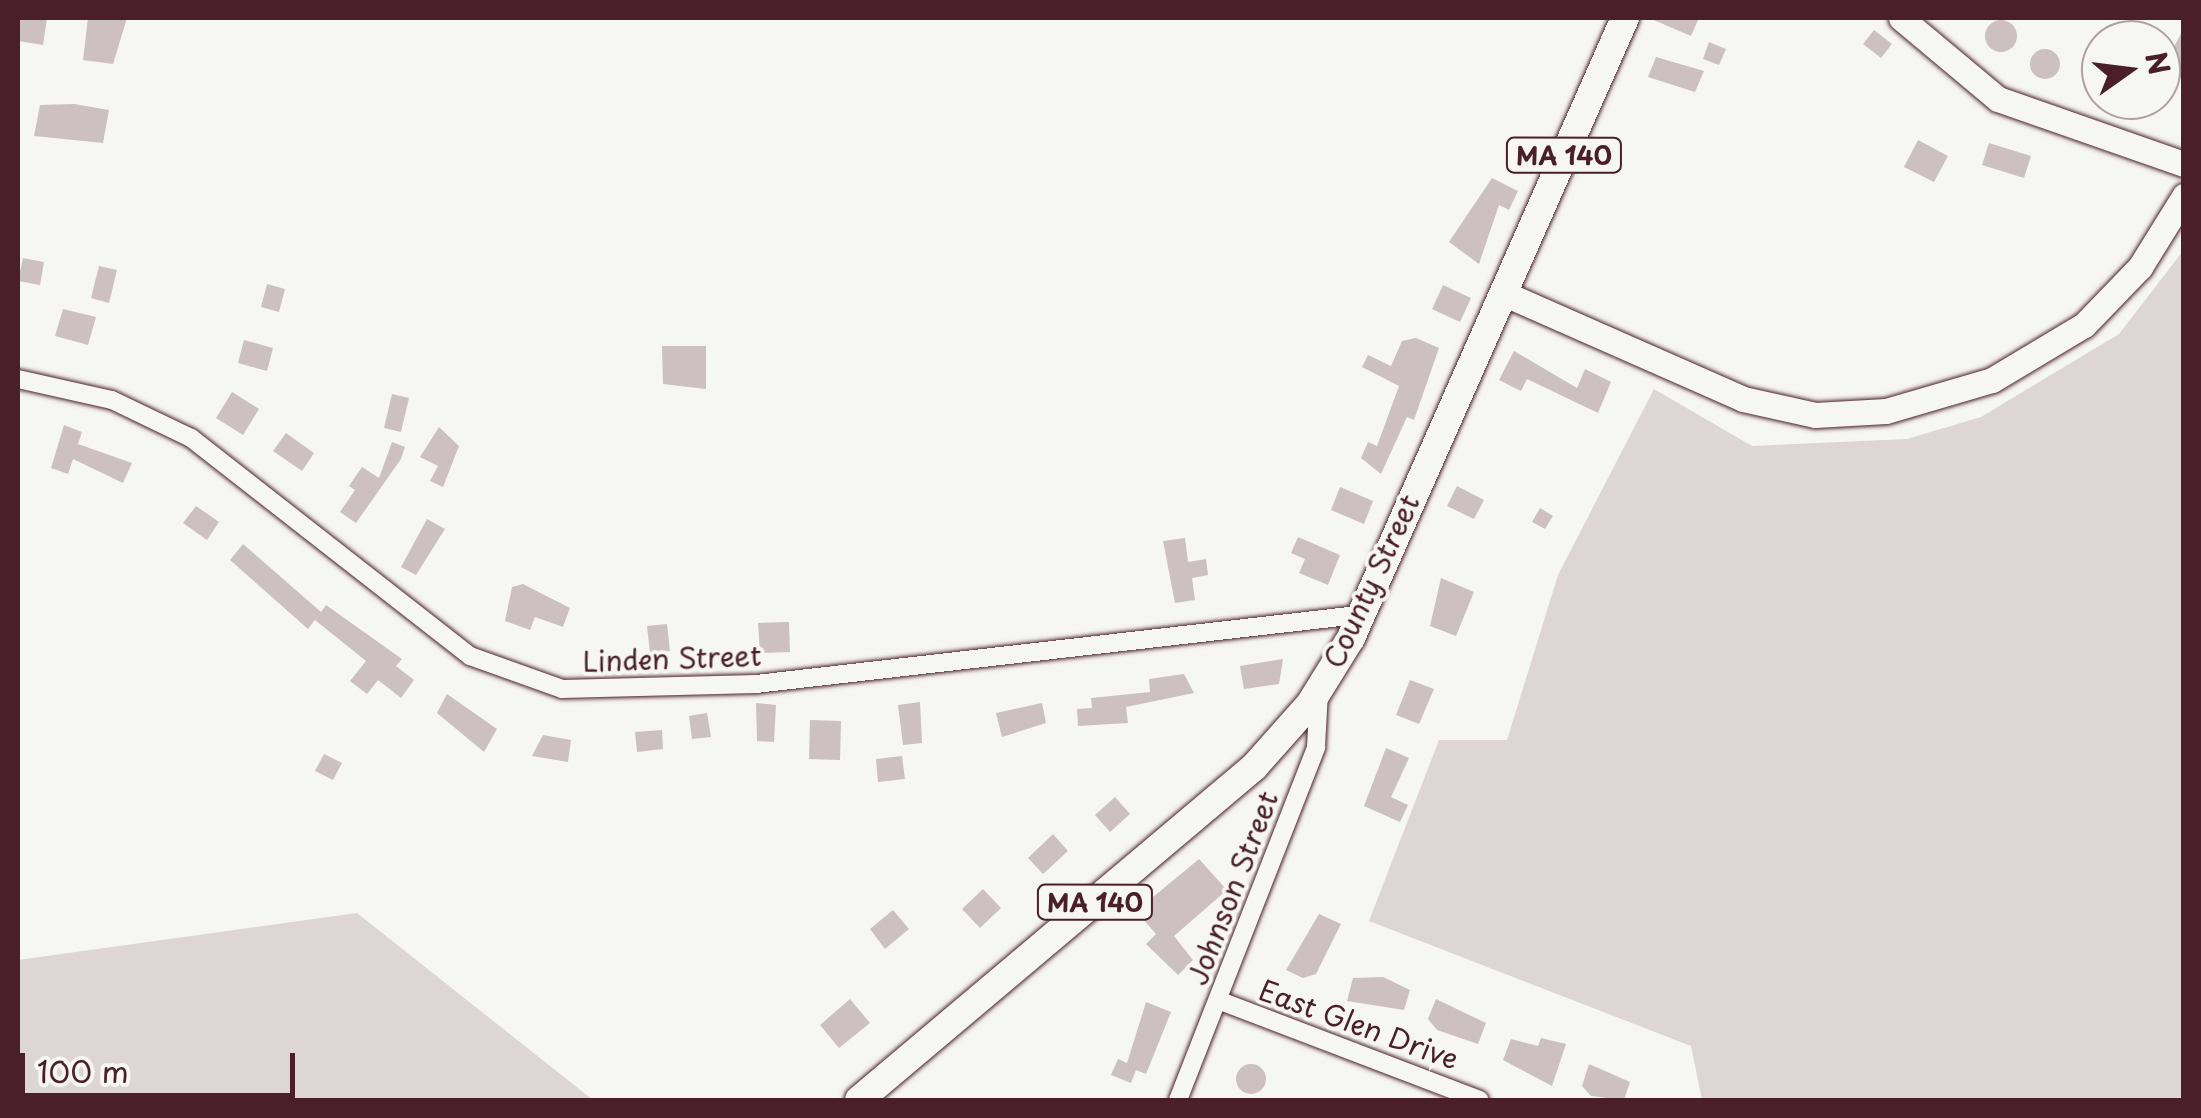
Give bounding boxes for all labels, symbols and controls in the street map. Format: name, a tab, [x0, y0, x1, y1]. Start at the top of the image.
north arrow	[2081, 20, 2181, 120]
text: N	[2135, 47, 2182, 79]
road number: MA 140	[1504, 135, 1624, 175]
street label: County Street	[1316, 488, 1426, 674]
street label: Linden Street	[581, 638, 763, 678]
street label: Johnson Street	[1180, 787, 1284, 989]
road number: MA 140	[1035, 882, 1155, 922]
street label: East Glen Drive	[1254, 972, 1464, 1076]
scale bar	[25, 1033, 300, 1095]
text: 100 m	[37, 1048, 129, 1093]

